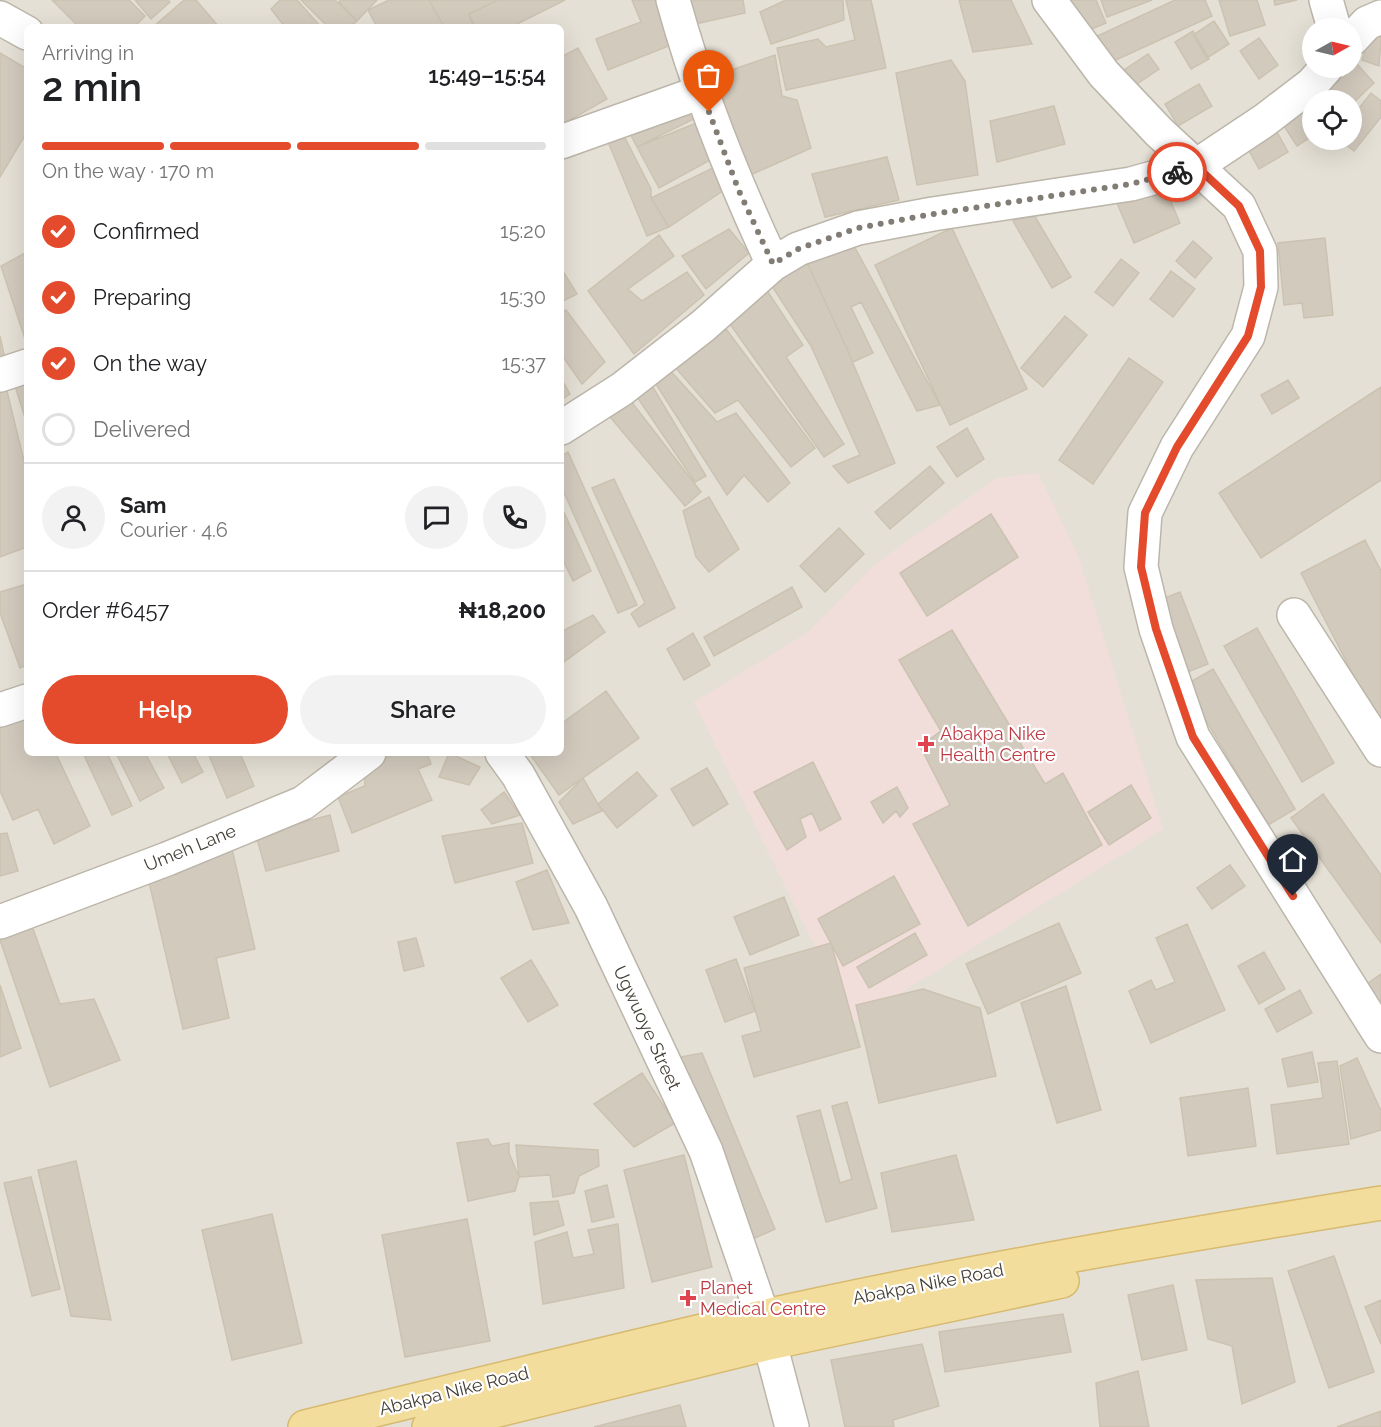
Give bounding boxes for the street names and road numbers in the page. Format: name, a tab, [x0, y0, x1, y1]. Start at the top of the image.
street label: Umeh Lane	[141, 819, 239, 875]
street label: Ugwuoye Street	[609, 962, 685, 1093]
street label: Abakpa Nike Road	[851, 1259, 1005, 1308]
street label: Abakpa Nike Road	[377, 1362, 531, 1419]

